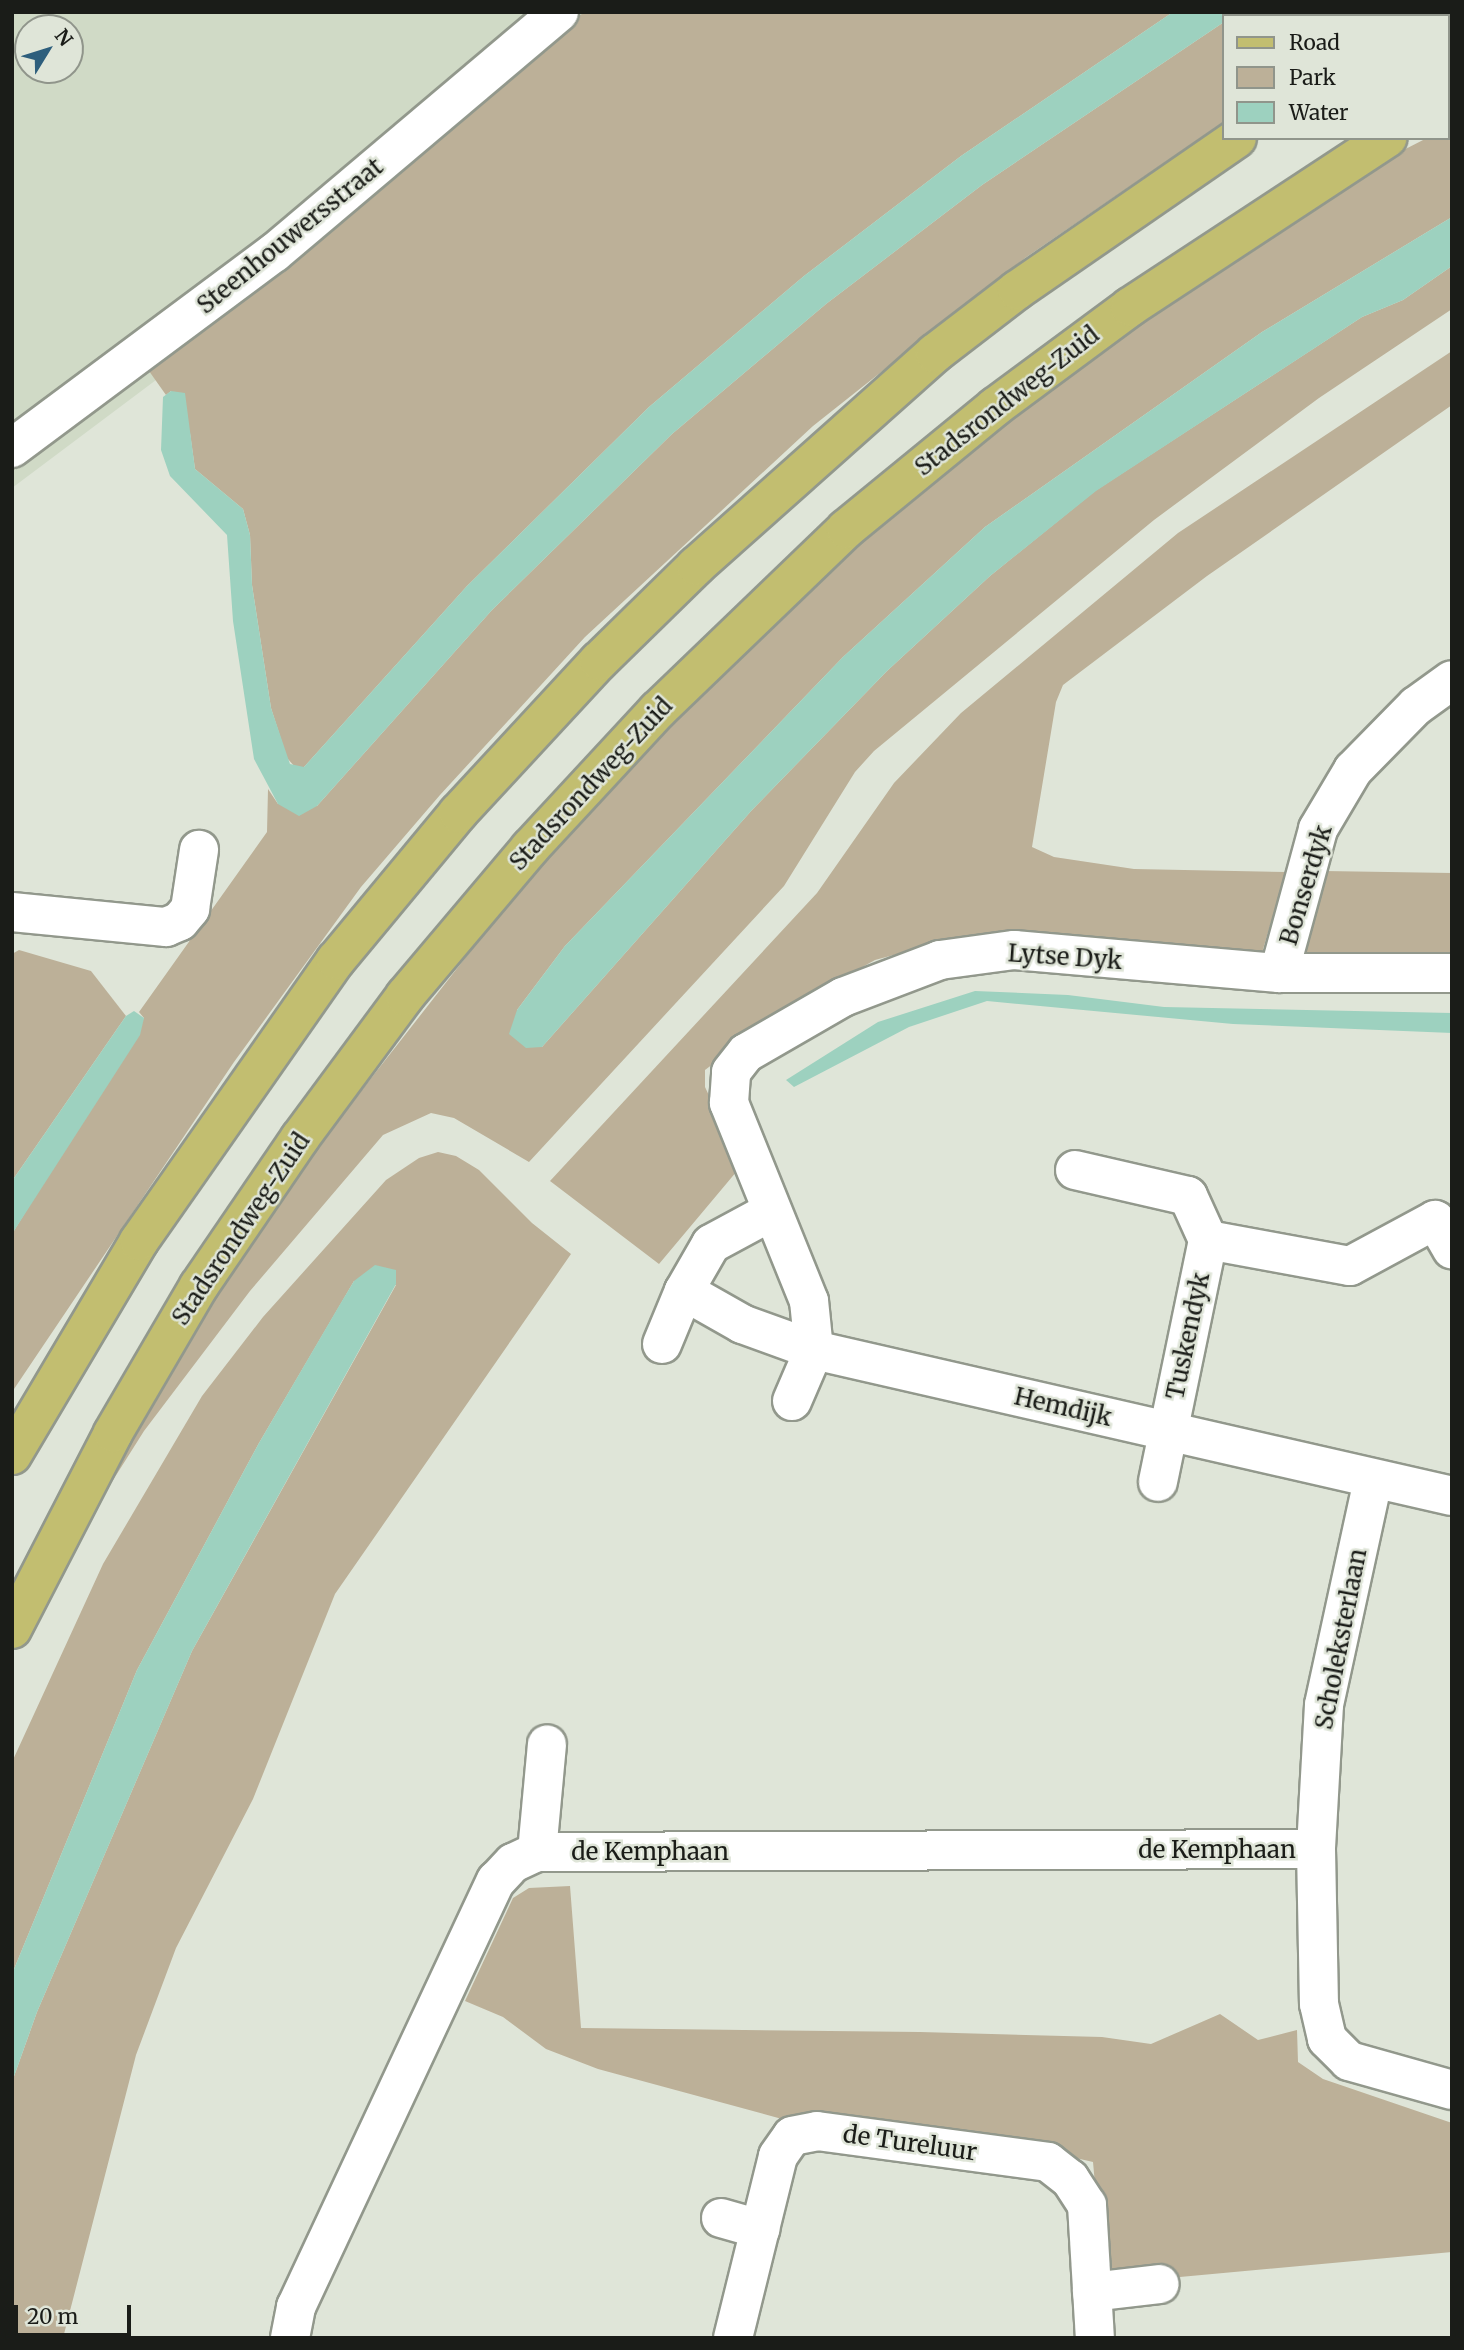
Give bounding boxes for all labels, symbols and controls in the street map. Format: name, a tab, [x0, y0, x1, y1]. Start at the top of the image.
north arrow	[14, 14, 84, 84]
legend	[1222, 14, 1450, 140]
text: N	[50, 24, 78, 51]
text: Road	[1289, 29, 1340, 56]
text: Park	[1289, 64, 1336, 91]
text: Water	[1289, 99, 1348, 126]
street label: Steenhouwersstraat	[191, 152, 389, 320]
street label: Stadsrondweg-Zuid	[909, 320, 1105, 482]
street label: Stadsrondweg-Zuid	[503, 692, 679, 876]
street label: Bonserdyk	[1274, 821, 1338, 949]
street label: Lytse Dyk	[1007, 939, 1123, 975]
street label: Stadsrondweg-Zuid	[166, 1127, 316, 1331]
street label: Tuskendyk	[1160, 1270, 1216, 1402]
street label: Hemdijk	[1011, 1382, 1115, 1432]
street label: Scholeksterlaan	[1309, 1546, 1373, 1732]
street label: de Kemphaan	[1138, 1836, 1296, 1864]
street label: de Kemphaan	[571, 1838, 729, 1866]
street label: de Tureluur	[841, 2119, 979, 2167]
scale bar	[18, 2290, 135, 2334]
text: 20 m	[27, 2303, 78, 2330]

